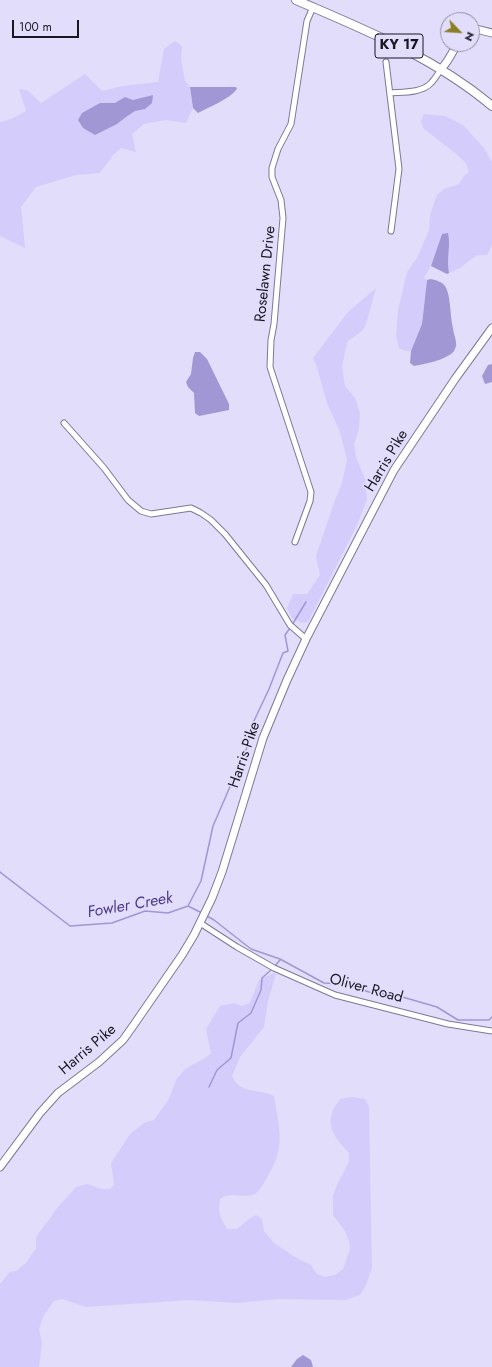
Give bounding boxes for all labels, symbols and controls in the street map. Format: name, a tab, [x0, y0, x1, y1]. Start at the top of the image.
scale bar	[14, 12, 81, 38]
north arrow	[440, 12, 480, 52]
text: 100 m	[19, 18, 52, 36]
text: N	[461, 29, 479, 44]
road number: KY 17	[375, 34, 423, 58]
street label: Roselawn Drive	[252, 225, 280, 323]
street label: Harris Pike	[362, 427, 412, 495]
street label: Harris Pike	[225, 719, 265, 791]
water label: Fowler Creek	[86, 889, 174, 923]
street label: Oliver Road	[327, 971, 405, 1007]
street label: Harris Pike	[56, 1021, 120, 1079]

